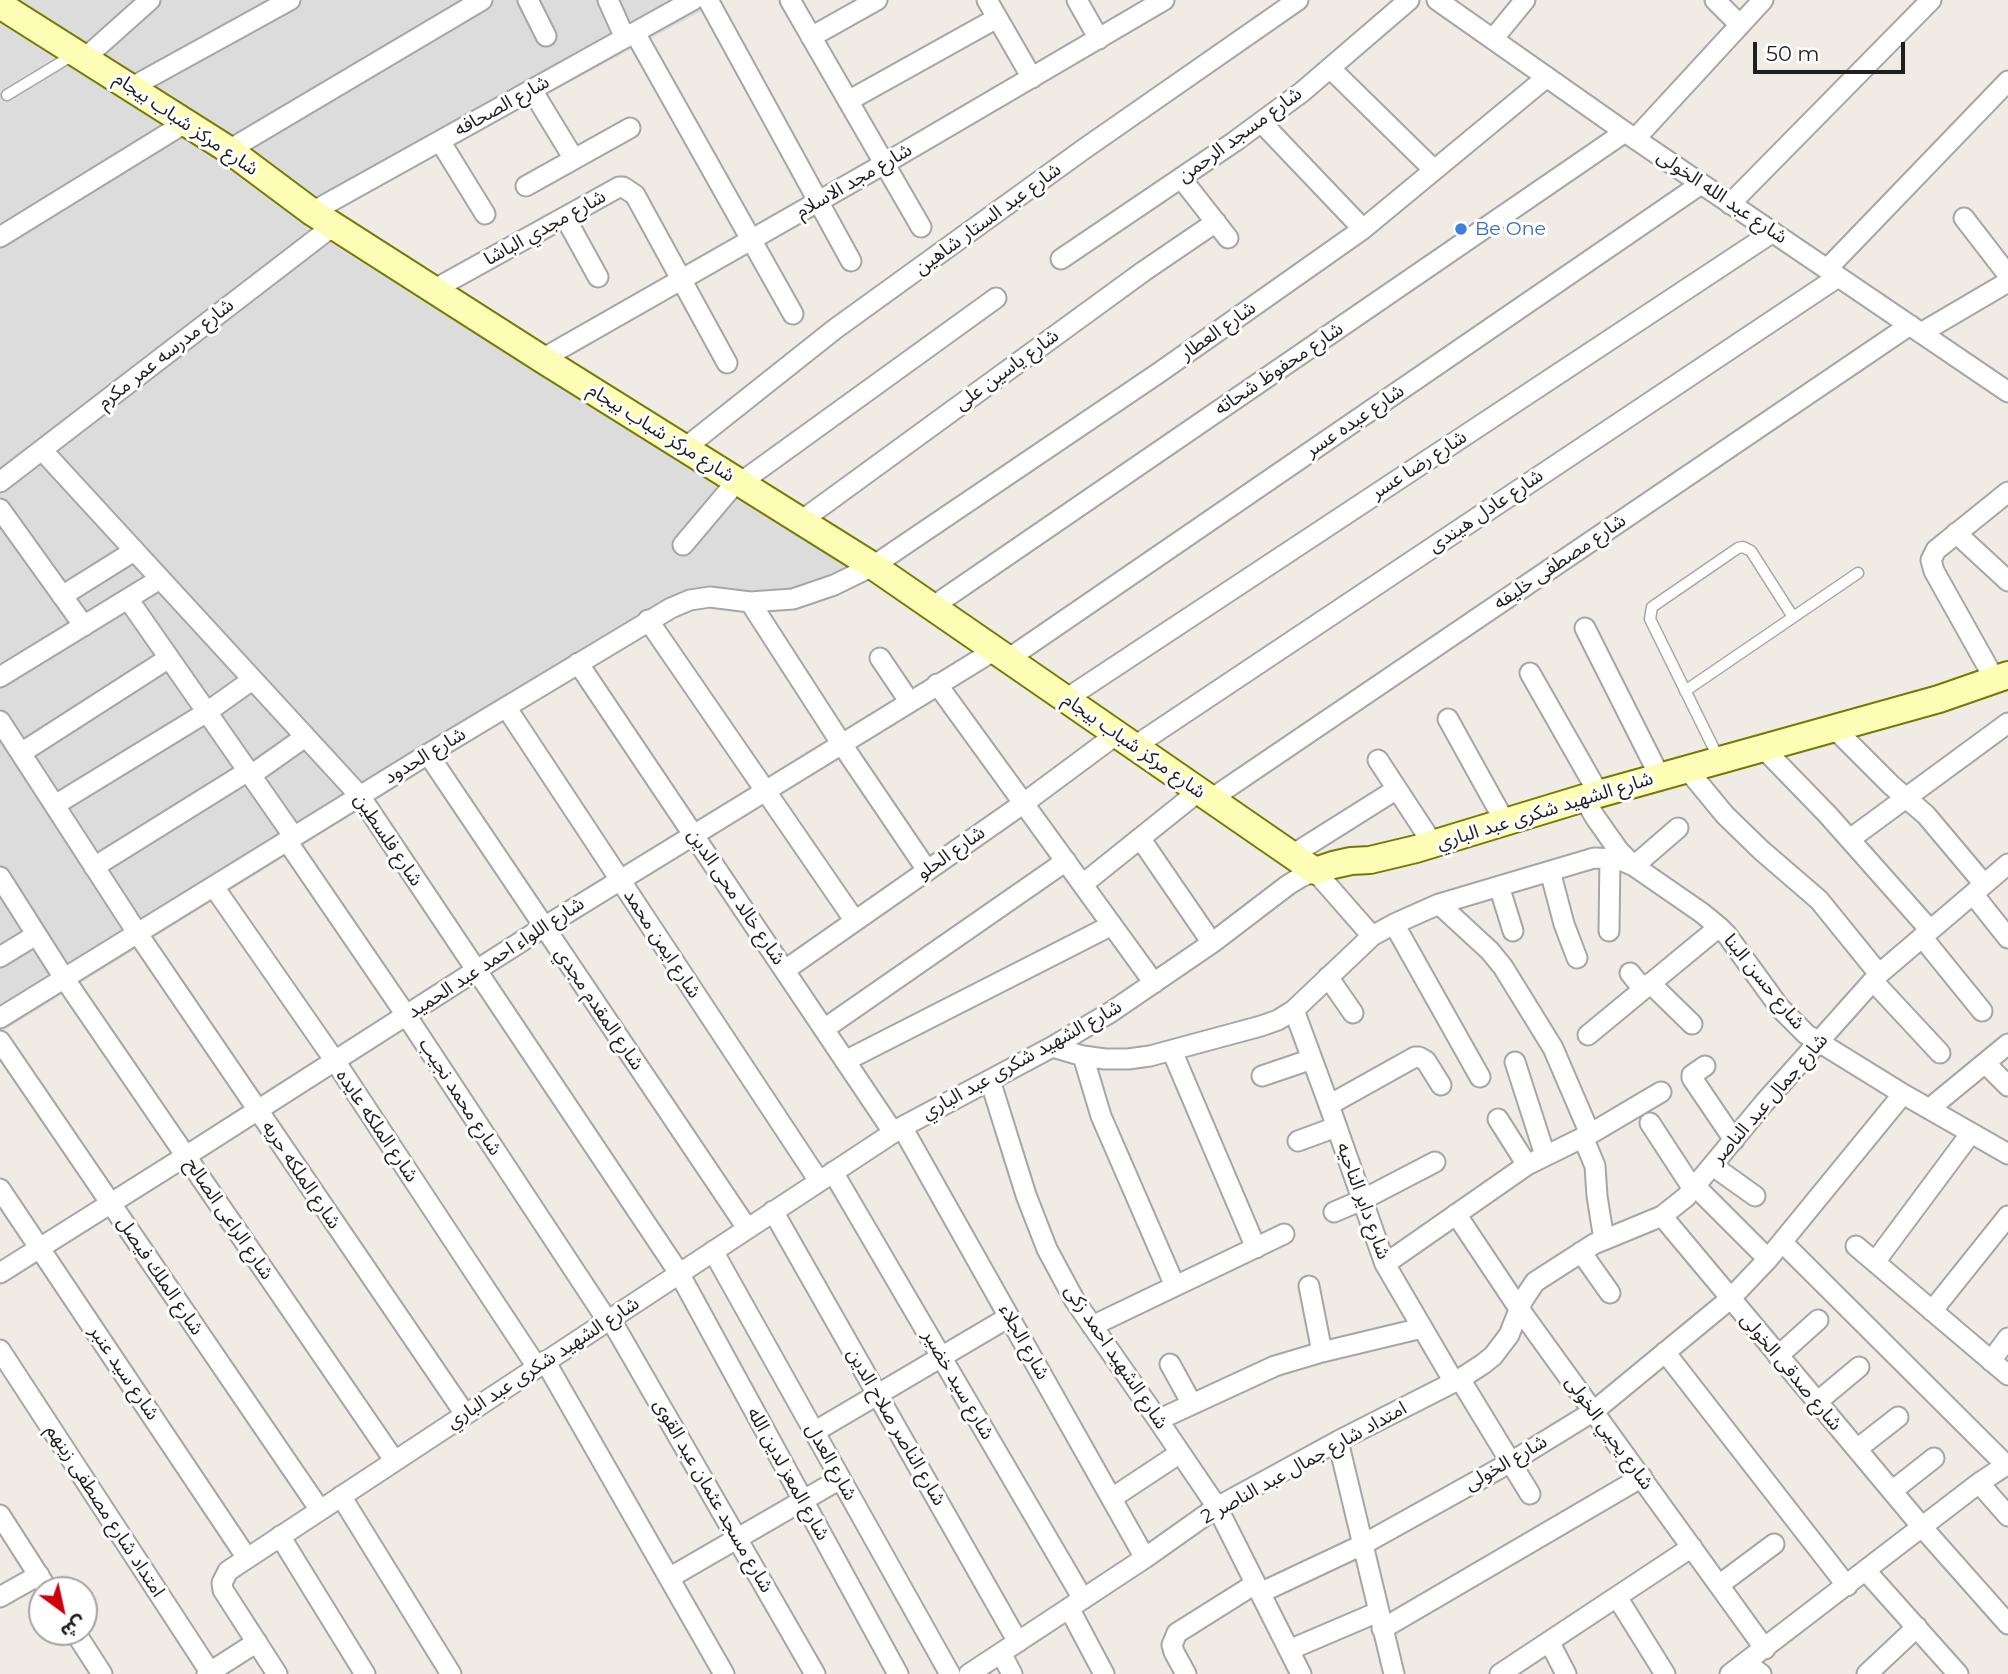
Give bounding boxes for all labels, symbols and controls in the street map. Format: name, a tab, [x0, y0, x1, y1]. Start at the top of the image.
scale bar	[1756, 28, 1908, 72]
text: 50 m	[1766, 41, 1820, 66]
street label: شارع مركز شباب بيجام	[110, 67, 262, 181]
street label: شارع الصحافه	[451, 71, 553, 141]
street label: شارع مسجد الرحمن	[1174, 82, 1306, 188]
street label: شارع مجد الاسلام	[792, 139, 916, 223]
street label: شارع عبد الله الخولى	[1653, 145, 1791, 249]
street label: شارع عبد الستار شاهين	[910, 158, 1066, 280]
street label: شارع مجدي الباشا	[480, 185, 610, 271]
place label: Be One	[1475, 218, 1546, 240]
marker: Be One	[1453, 221, 1469, 237]
street label: شارع مدرسه عمر مكرم	[93, 294, 239, 414]
street label: شارع العطار	[1176, 297, 1260, 365]
street label: شارع محفوظ شحاته	[1211, 318, 1347, 420]
street label: شارع ياسين على	[950, 325, 1064, 415]
street label: شارع مركز شباب بيجام	[583, 379, 739, 487]
street label: شارع عبده عسر	[1301, 380, 1409, 462]
street label: شارع رضا عسر	[1367, 426, 1471, 504]
street label: شارع عادل هيندى	[1424, 464, 1548, 558]
street label: شارع مصطفى خليفه	[1490, 509, 1630, 615]
street label: شارع مركز شباب بيجام	[1058, 688, 1210, 804]
street label: شارع الحدود	[380, 723, 470, 789]
street label: شارع الشهيد شكرى عبد الباري	[1434, 767, 1656, 855]
street label: شارع فلسطين	[349, 789, 427, 891]
street label: شارع الحلو	[912, 821, 990, 885]
street label: شارع خالد محى الدين	[682, 825, 790, 969]
street label: شارع ايمن محمد	[618, 885, 706, 1003]
street label: شارع اللواء احمد عبد الحميد	[403, 892, 589, 1024]
street label: شارع حسن البنا	[1719, 930, 1809, 1034]
street label: شارع المقدم مجدي	[550, 943, 648, 1075]
street label: شارع الشهيد شكرى عبد الباري	[918, 995, 1126, 1125]
street label: شارع جمال عبد الناصر	[1707, 1029, 1833, 1169]
street label: شارع محمد نجيب	[414, 1034, 506, 1160]
street label: شارع الملكه عايده	[331, 1065, 423, 1187]
street label: شارع الملكه حريه	[257, 1117, 345, 1233]
street label: شارع داير الناحيه	[1331, 1139, 1395, 1263]
street label: شارع الراعى الصالح	[180, 1154, 278, 1284]
street label: شارع الملك فيصل	[112, 1212, 208, 1340]
street label: شارع الشهيد احمد زكى	[1059, 1280, 1173, 1434]
street label: شارع الشهيد شكرى عبد الباري	[442, 1292, 644, 1434]
street label: شارع الجلاء	[994, 1300, 1054, 1384]
street label: شارع صدقى الخولى	[1735, 1309, 1847, 1435]
street label: شارع سيد عنبر	[84, 1321, 164, 1425]
street label: شارع سيد خضير	[917, 1326, 999, 1444]
street label: شارع الناصر صلاح الدين	[842, 1344, 950, 1510]
street label: شارع يحيي الخولى	[1560, 1372, 1658, 1494]
street label: شارع مسجد عثمان عبد القوى	[648, 1395, 778, 1597]
street label: امتداد شارع جمال عبد الناصر 2	[1197, 1397, 1411, 1529]
street label: شارع المعز لدين الله	[742, 1403, 834, 1545]
street label: شارع العدل	[801, 1419, 861, 1505]
street label: امتداد شارع مصطفى زينهم	[41, 1420, 169, 1602]
street label: شارع الخولى	[1461, 1430, 1551, 1496]
north arrow	[28, 1576, 98, 1646]
text: ش	[56, 1611, 91, 1644]

